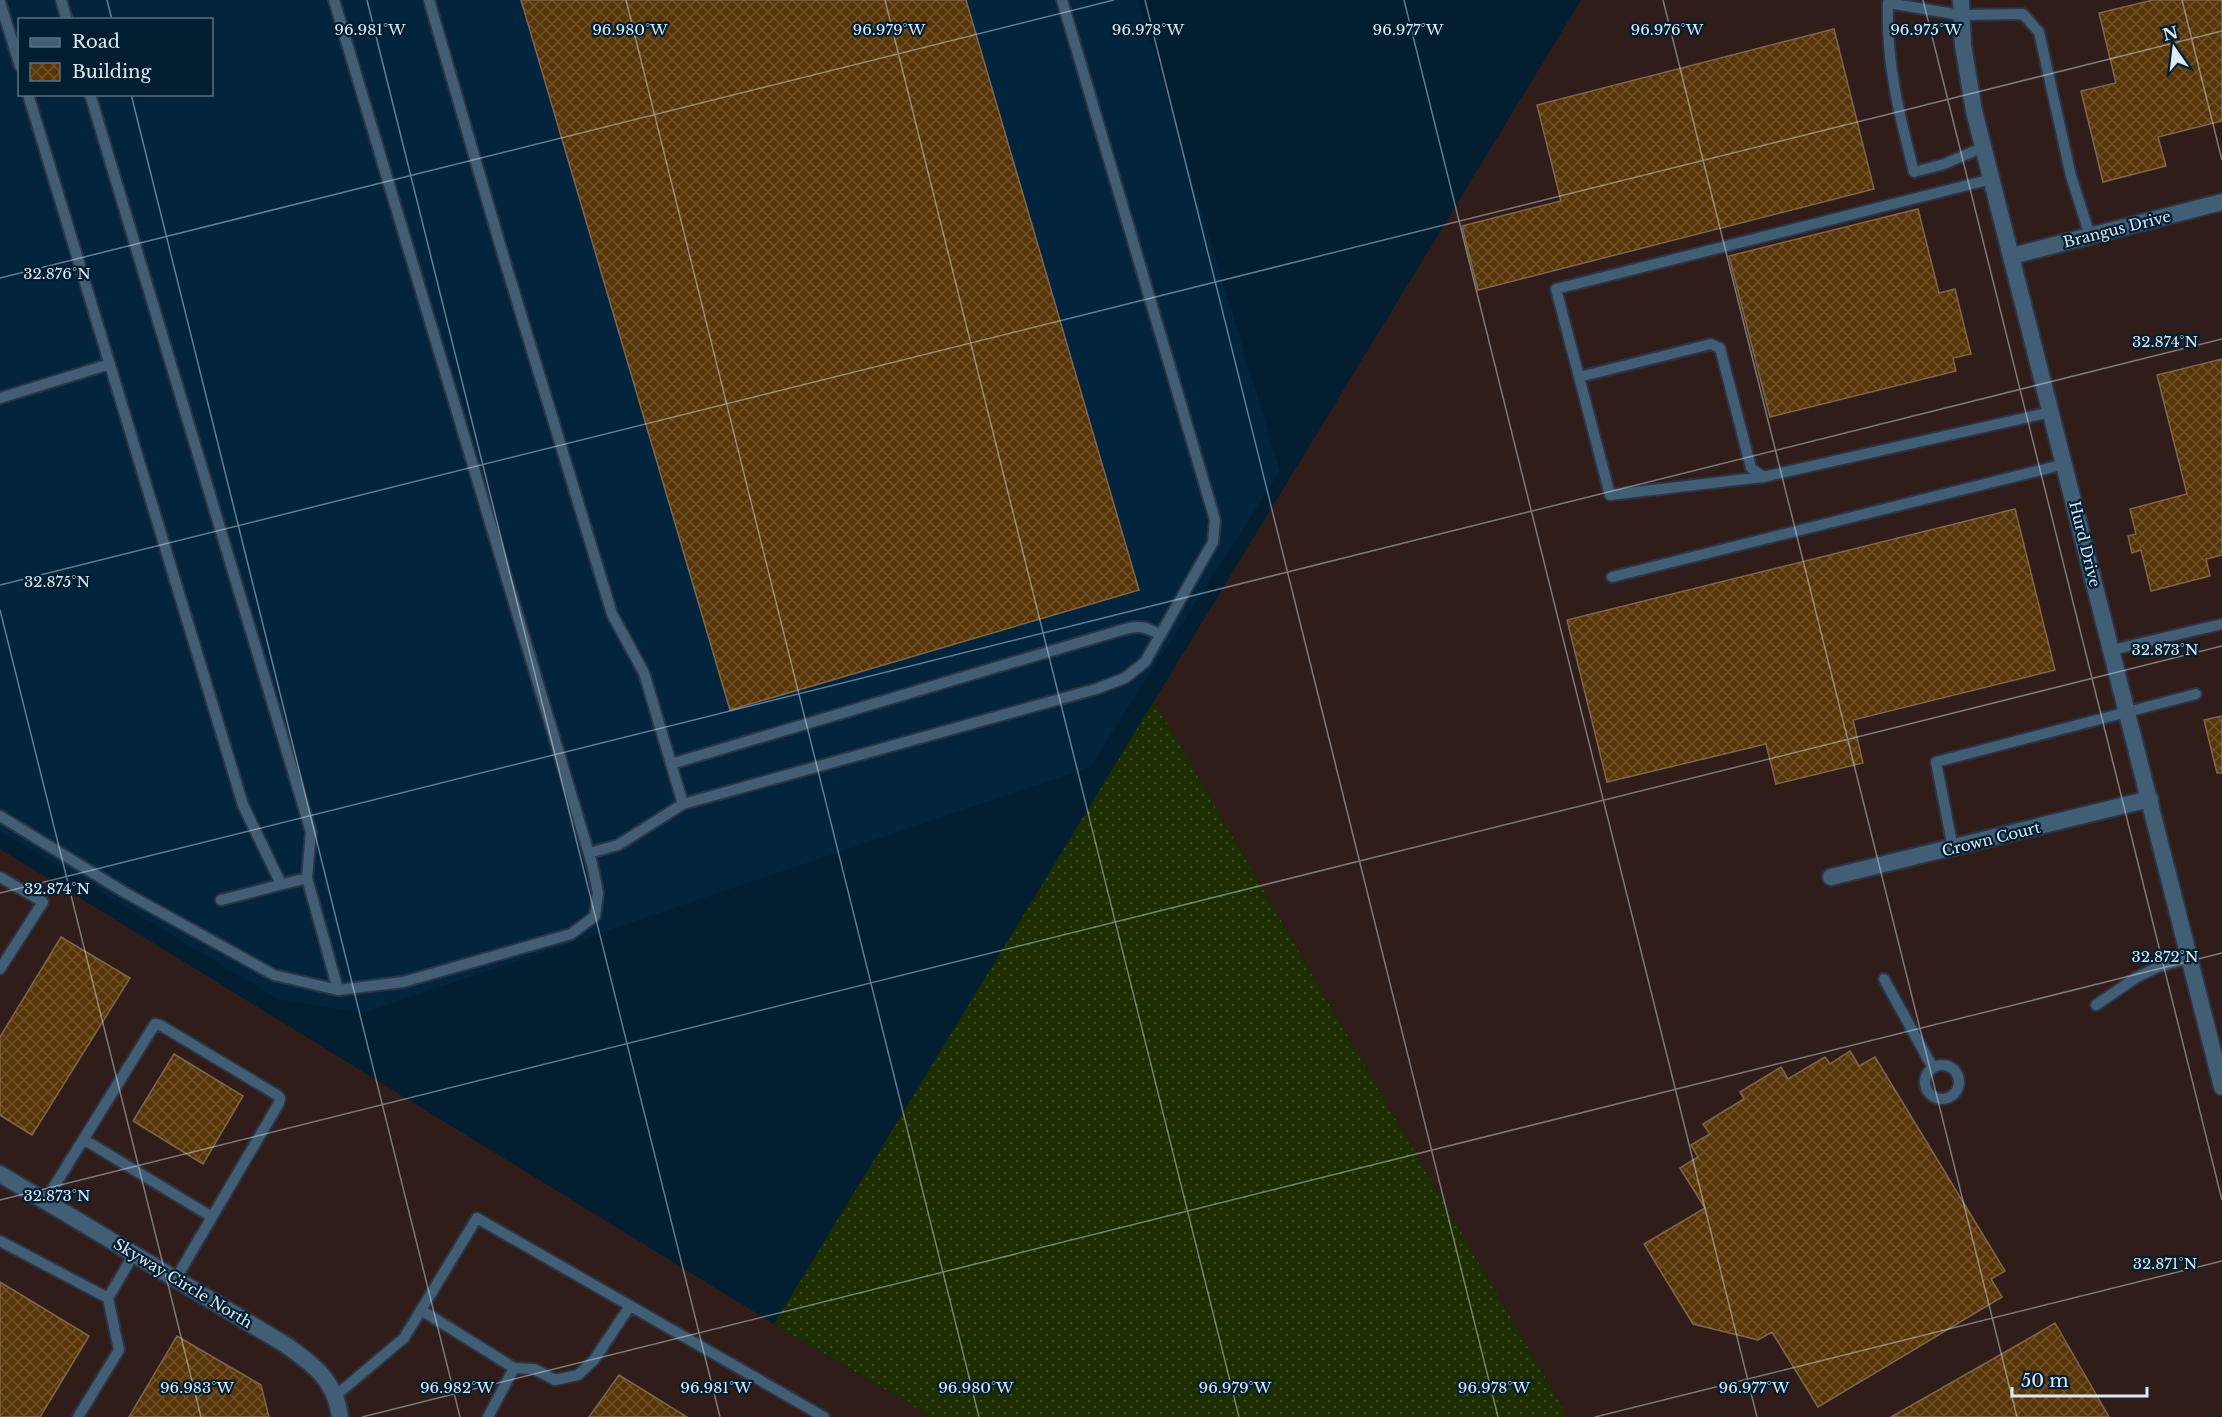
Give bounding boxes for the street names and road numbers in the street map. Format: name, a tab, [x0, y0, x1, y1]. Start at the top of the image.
street label: Brangus Drive	[2061, 206, 2173, 252]
street label: Hurd Drive	[2065, 499, 2105, 589]
street label: Crown Court	[1940, 818, 2042, 860]
street label: Skyway Circle North	[110, 1234, 256, 1332]

